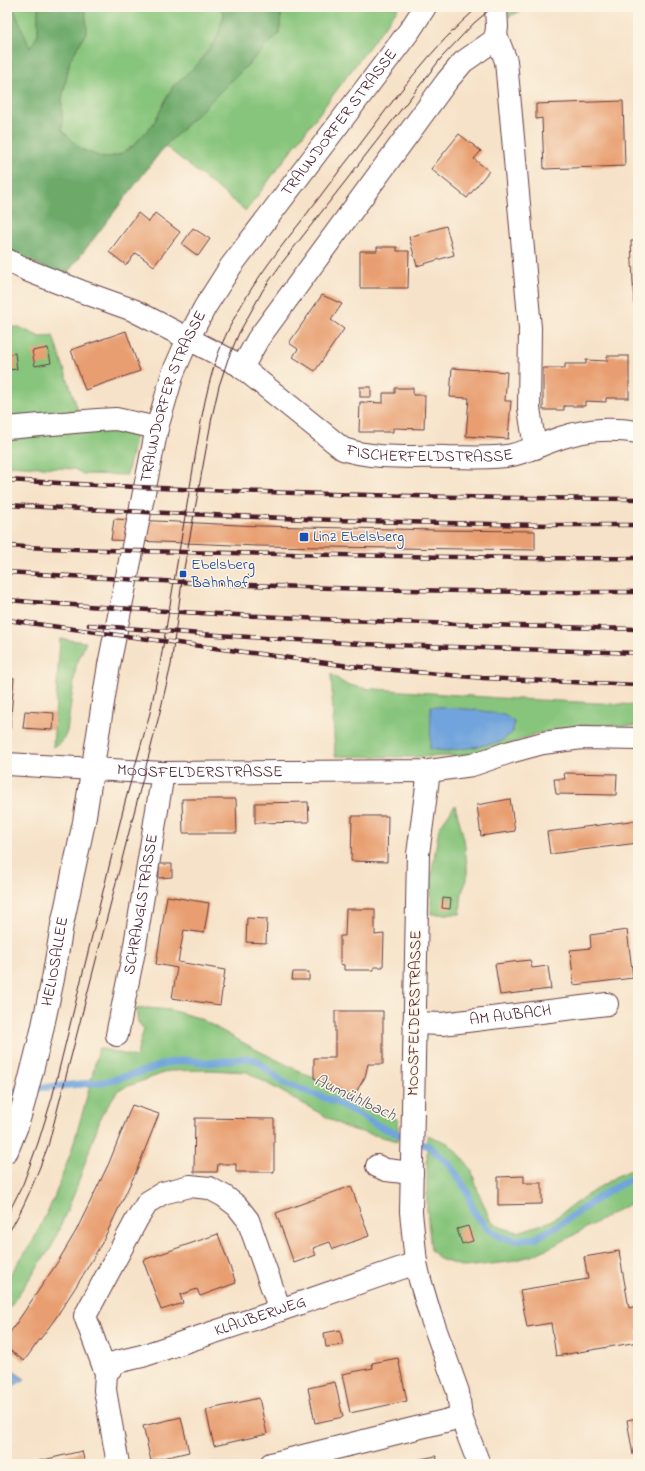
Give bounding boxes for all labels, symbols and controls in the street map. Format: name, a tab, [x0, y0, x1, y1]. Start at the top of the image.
street label: TRAUNDORFER STRASSE	[275, 44, 404, 202]
street label: TRAUNDORFER STRASSE	[134, 306, 213, 485]
street label: FISCHERFELDSTRASSE	[342, 438, 515, 470]
place label: Linz Ebelsberg	[313, 525, 404, 549]
marker: Linz Ebelsberg	[298, 531, 310, 543]
place label: Ebelsberg Bahnhof	[190, 553, 255, 595]
marker: Ebelsberg Bahnhof	[178, 569, 188, 579]
street label: MOOSFELDERSTRASSE	[116, 758, 283, 785]
street label: SCHRANGLSTRASSE	[118, 832, 165, 977]
street label: HELIOSALLEE	[35, 914, 75, 1009]
street label: MOOSFELDERSTRASSE	[402, 930, 428, 1096]
street label: AM AUBACH	[468, 999, 553, 1033]
water label: Aumühlbach	[310, 1068, 401, 1128]
street label: KLAUBERWEG	[211, 1290, 309, 1343]

